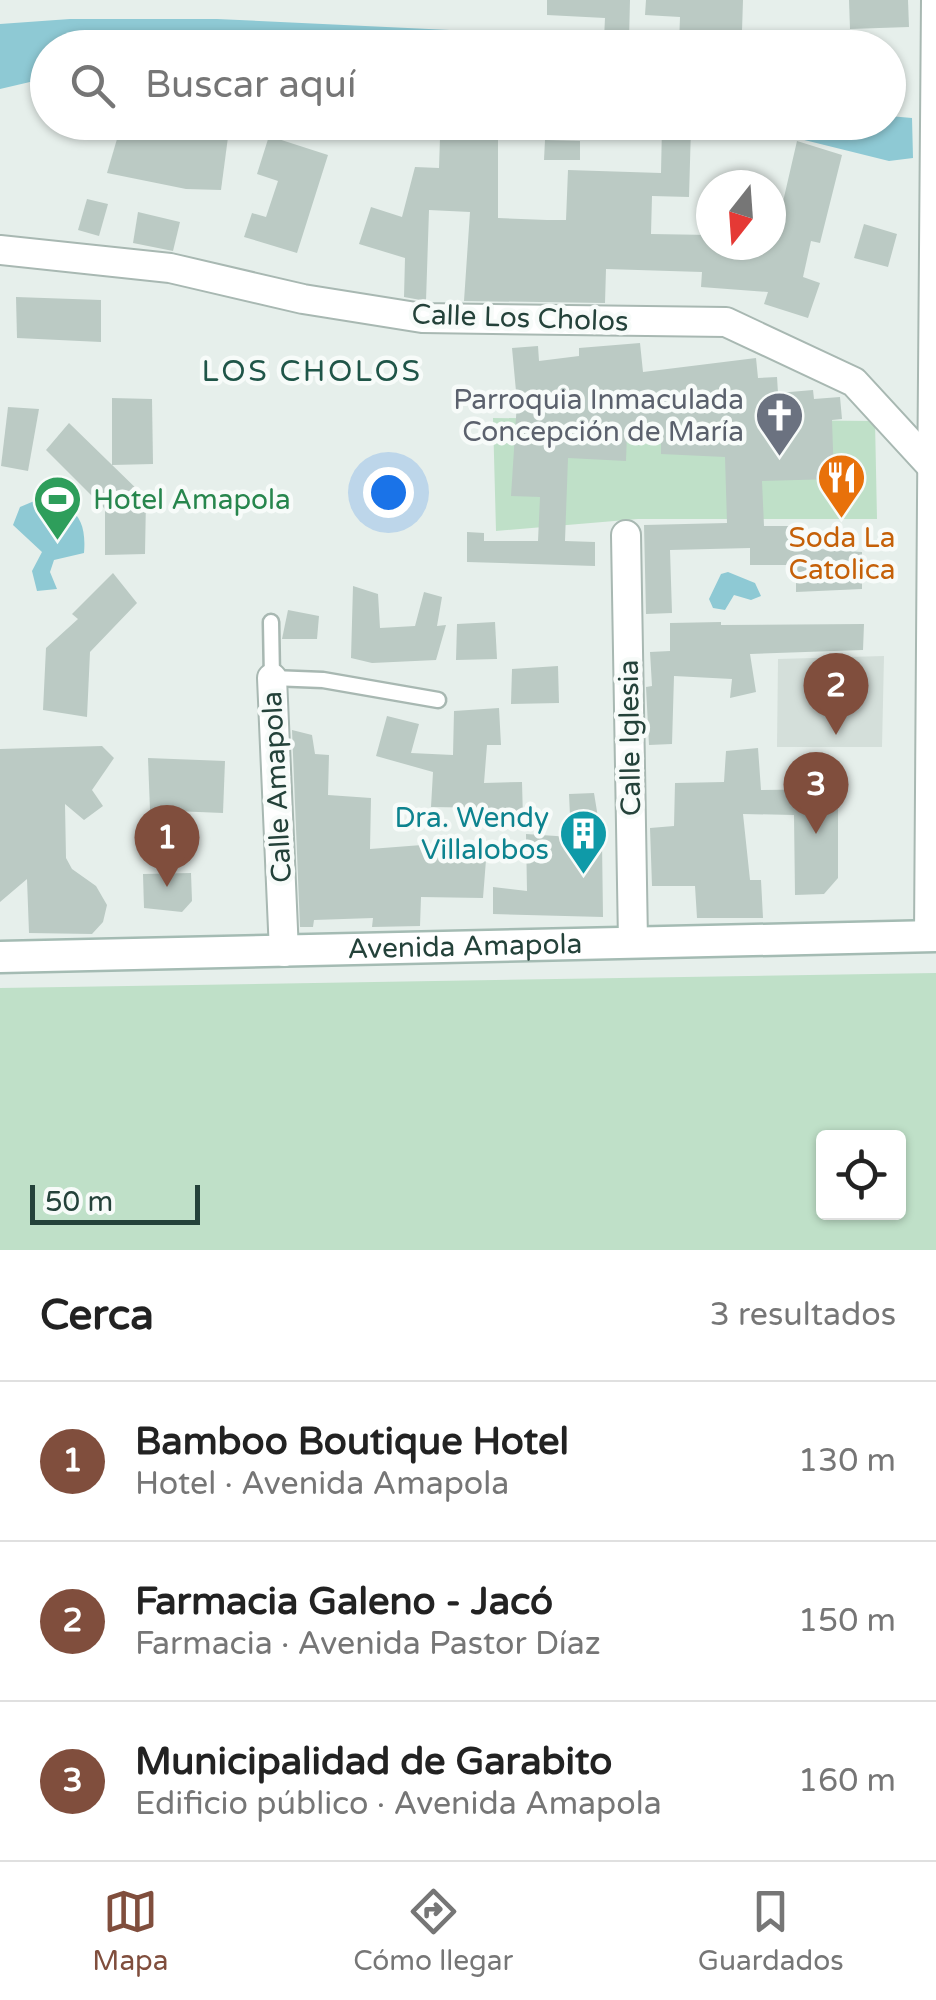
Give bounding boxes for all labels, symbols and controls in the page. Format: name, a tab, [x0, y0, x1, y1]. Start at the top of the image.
search box	[30, 30, 906, 140]
icon: search	[65, 58, 120, 113]
text: Buscar aquí	[145, 62, 356, 108]
north arrow	[696, 170, 786, 260]
street label: Calle Los Cholos	[411, 297, 629, 339]
district label: LOS CHOLOS	[202, 353, 422, 390]
place label: Parroquia Inmaculada Concepción de María	[453, 383, 744, 449]
church icon: Parroquia Inmaculada Concepción de María	[753, 390, 805, 458]
restaurant icon: Soda La Catolica	[816, 452, 868, 520]
your location	[363, 467, 414, 518]
sports icon: Hotel Amapola	[32, 474, 84, 542]
place label: Hotel Amapola	[93, 483, 291, 517]
place label: Soda La Catolica	[789, 521, 896, 587]
pin: 2	[804, 652, 868, 735]
street label: Calle Iglesia	[612, 659, 648, 817]
street label: Calle Amapola	[255, 690, 299, 884]
pin: 3	[784, 752, 848, 834]
place label: Dra. Wendy Villalobos	[395, 801, 549, 867]
pin: 1	[134, 804, 200, 887]
building icon: Dra. Wendy Villalobos	[558, 808, 610, 876]
street label: Avenida Amapola	[347, 927, 583, 966]
map controls	[816, 1130, 906, 1220]
button: locate	[816, 1130, 906, 1220]
scale bar	[30, 1180, 200, 1224]
text: 50 m	[45, 1185, 113, 1219]
text: Cerca	[40, 1290, 154, 1341]
text: 3 resultados	[710, 1296, 896, 1334]
text: Bamboo Boutique Hotel	[135, 1419, 569, 1465]
text: 1	[62, 1442, 83, 1480]
text: 130 m	[798, 1442, 896, 1480]
text: Hotel · Avenida Amapola	[135, 1465, 509, 1503]
text: Farmacia Galeno - Jacó	[135, 1579, 553, 1625]
text: 2	[62, 1602, 83, 1640]
text: 150 m	[798, 1602, 896, 1640]
text: Farmacia · Avenida Pastor Díaz	[135, 1625, 601, 1663]
text: Municipalidad de Garabito	[135, 1739, 612, 1785]
text: 3	[62, 1762, 83, 1800]
text: 160 m	[798, 1762, 896, 1800]
text: Edificio público · Avenida Amapola	[135, 1785, 662, 1823]
tab: Mapa	[92, 1884, 169, 1978]
tab: Cómo llegar	[353, 1884, 513, 1978]
tab: Guardados	[698, 1884, 844, 1978]

